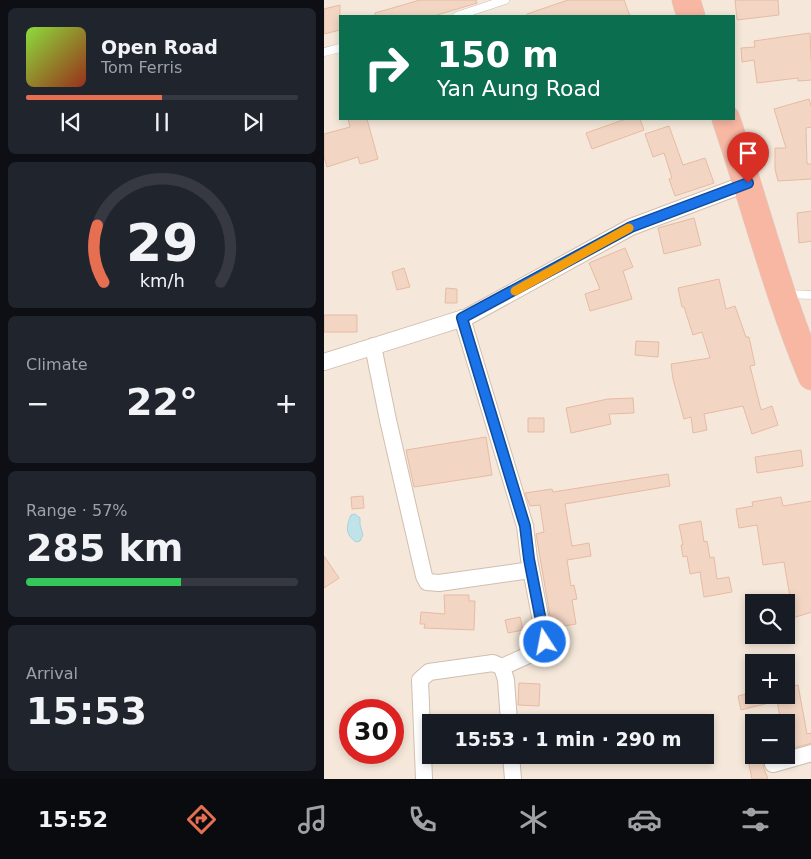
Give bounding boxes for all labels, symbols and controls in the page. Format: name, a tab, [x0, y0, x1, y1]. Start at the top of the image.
icon: right	[354, 35, 419, 100]
text: 150 m	[437, 35, 559, 75]
text: Open Road	[101, 36, 218, 58]
text: Tom Ferris	[101, 58, 182, 77]
text: Yan Aung Road	[437, 76, 601, 101]
icon: previous	[57, 108, 85, 136]
icon: pause	[148, 108, 176, 136]
icon: next	[239, 108, 267, 136]
pin	[727, 132, 769, 183]
icon: arrive	[734, 139, 762, 167]
text: 29	[126, 213, 198, 273]
text: km/h	[139, 270, 185, 291]
text: Climate	[26, 355, 88, 374]
text: 22°	[126, 380, 198, 424]
text: −	[26, 387, 49, 420]
text: +	[275, 387, 298, 420]
text: Range · 57%	[26, 501, 128, 520]
text: 285 km	[26, 526, 183, 570]
map controls	[745, 594, 795, 764]
button: search	[745, 594, 795, 644]
position arrow	[518, 615, 570, 667]
button: +	[745, 654, 795, 704]
text: Arrival	[26, 664, 78, 683]
text: 15:53	[26, 689, 147, 733]
speed limit sign: 30	[339, 699, 404, 764]
button: −	[745, 714, 795, 764]
text: 15:53 · 1 min · 290 m	[454, 728, 682, 750]
icon: directions	[184, 802, 219, 837]
icon: music	[295, 802, 330, 837]
icon: phone	[405, 802, 440, 837]
icon: climate	[516, 802, 551, 837]
icon: car	[627, 802, 662, 837]
icon: filters	[738, 802, 773, 837]
text: 15:52	[38, 807, 108, 832]

